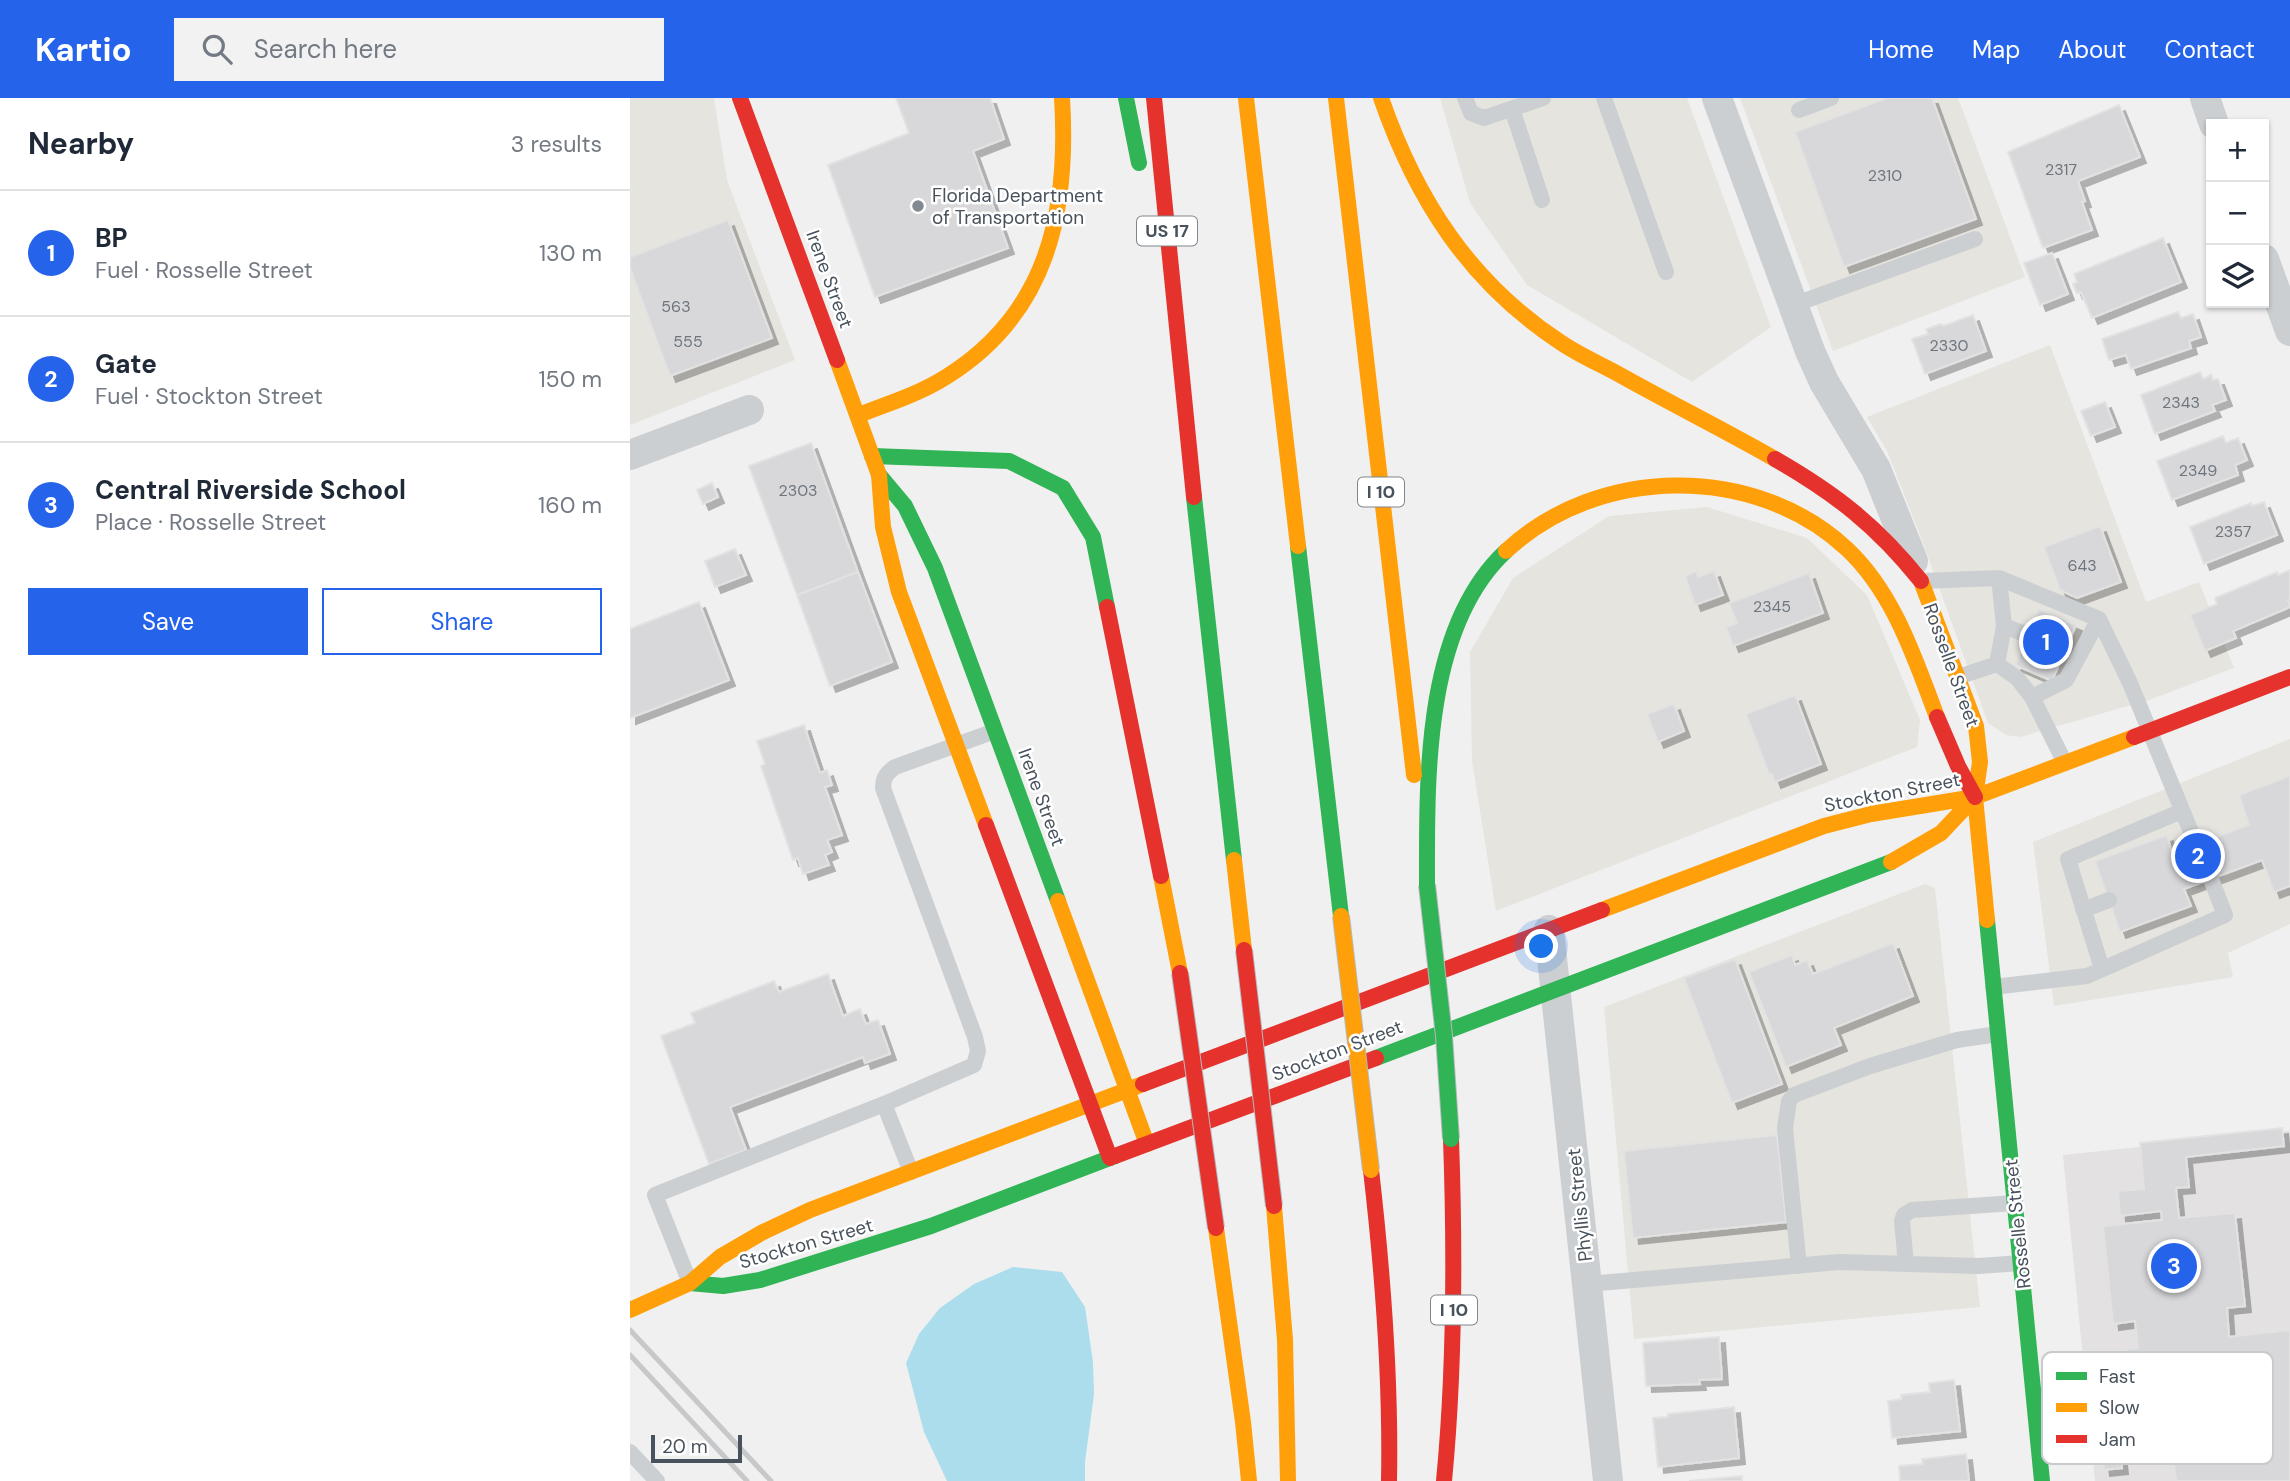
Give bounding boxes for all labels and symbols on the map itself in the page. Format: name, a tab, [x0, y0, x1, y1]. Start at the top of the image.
house number: 2317	[2045, 159, 2077, 180]
house number: 2310	[1868, 165, 1902, 186]
place label: Florida Department of Transportation	[932, 183, 1103, 230]
marker: Florida Department of Transportation	[910, 198, 926, 214]
road number: US 17	[1137, 216, 1197, 246]
street label: Irene Street	[800, 227, 859, 332]
house number: 563	[661, 296, 691, 317]
house number: 555	[673, 331, 703, 352]
house number: 2330	[1929, 335, 1969, 356]
house number: 2343	[2162, 392, 2200, 413]
house number: 2349	[2179, 460, 2217, 481]
road number: I 10	[1358, 478, 1404, 506]
house number: 2303	[778, 480, 818, 501]
house number: 2357	[2215, 521, 2251, 542]
house number: 643	[2067, 555, 2097, 576]
house number: 2345	[1753, 596, 1791, 617]
street label: Rosselle Street	[1918, 600, 1986, 731]
pin: 1	[2023, 616, 2069, 668]
street label: Irene Street	[1012, 745, 1071, 850]
street label: Stockton Street	[1822, 767, 1962, 818]
pin: 2	[2175, 830, 2221, 882]
your location	[1524, 929, 1558, 963]
street label: Stockton Street	[1268, 1014, 1406, 1087]
street label: Phyllis Street	[1561, 1147, 1598, 1263]
street label: Rosselle Street	[1998, 1158, 2037, 1290]
street label: Stockton Street	[736, 1212, 876, 1275]
pin: 3	[2151, 1240, 2197, 1292]
road number: I 10	[1431, 1296, 1477, 1324]
legend	[2042, 1352, 2273, 1464]
text: Fast	[2099, 1364, 2135, 1389]
text: Slow	[2099, 1395, 2140, 1420]
text: Jam	[2099, 1427, 2136, 1452]
scale bar	[651, 1432, 742, 1464]

